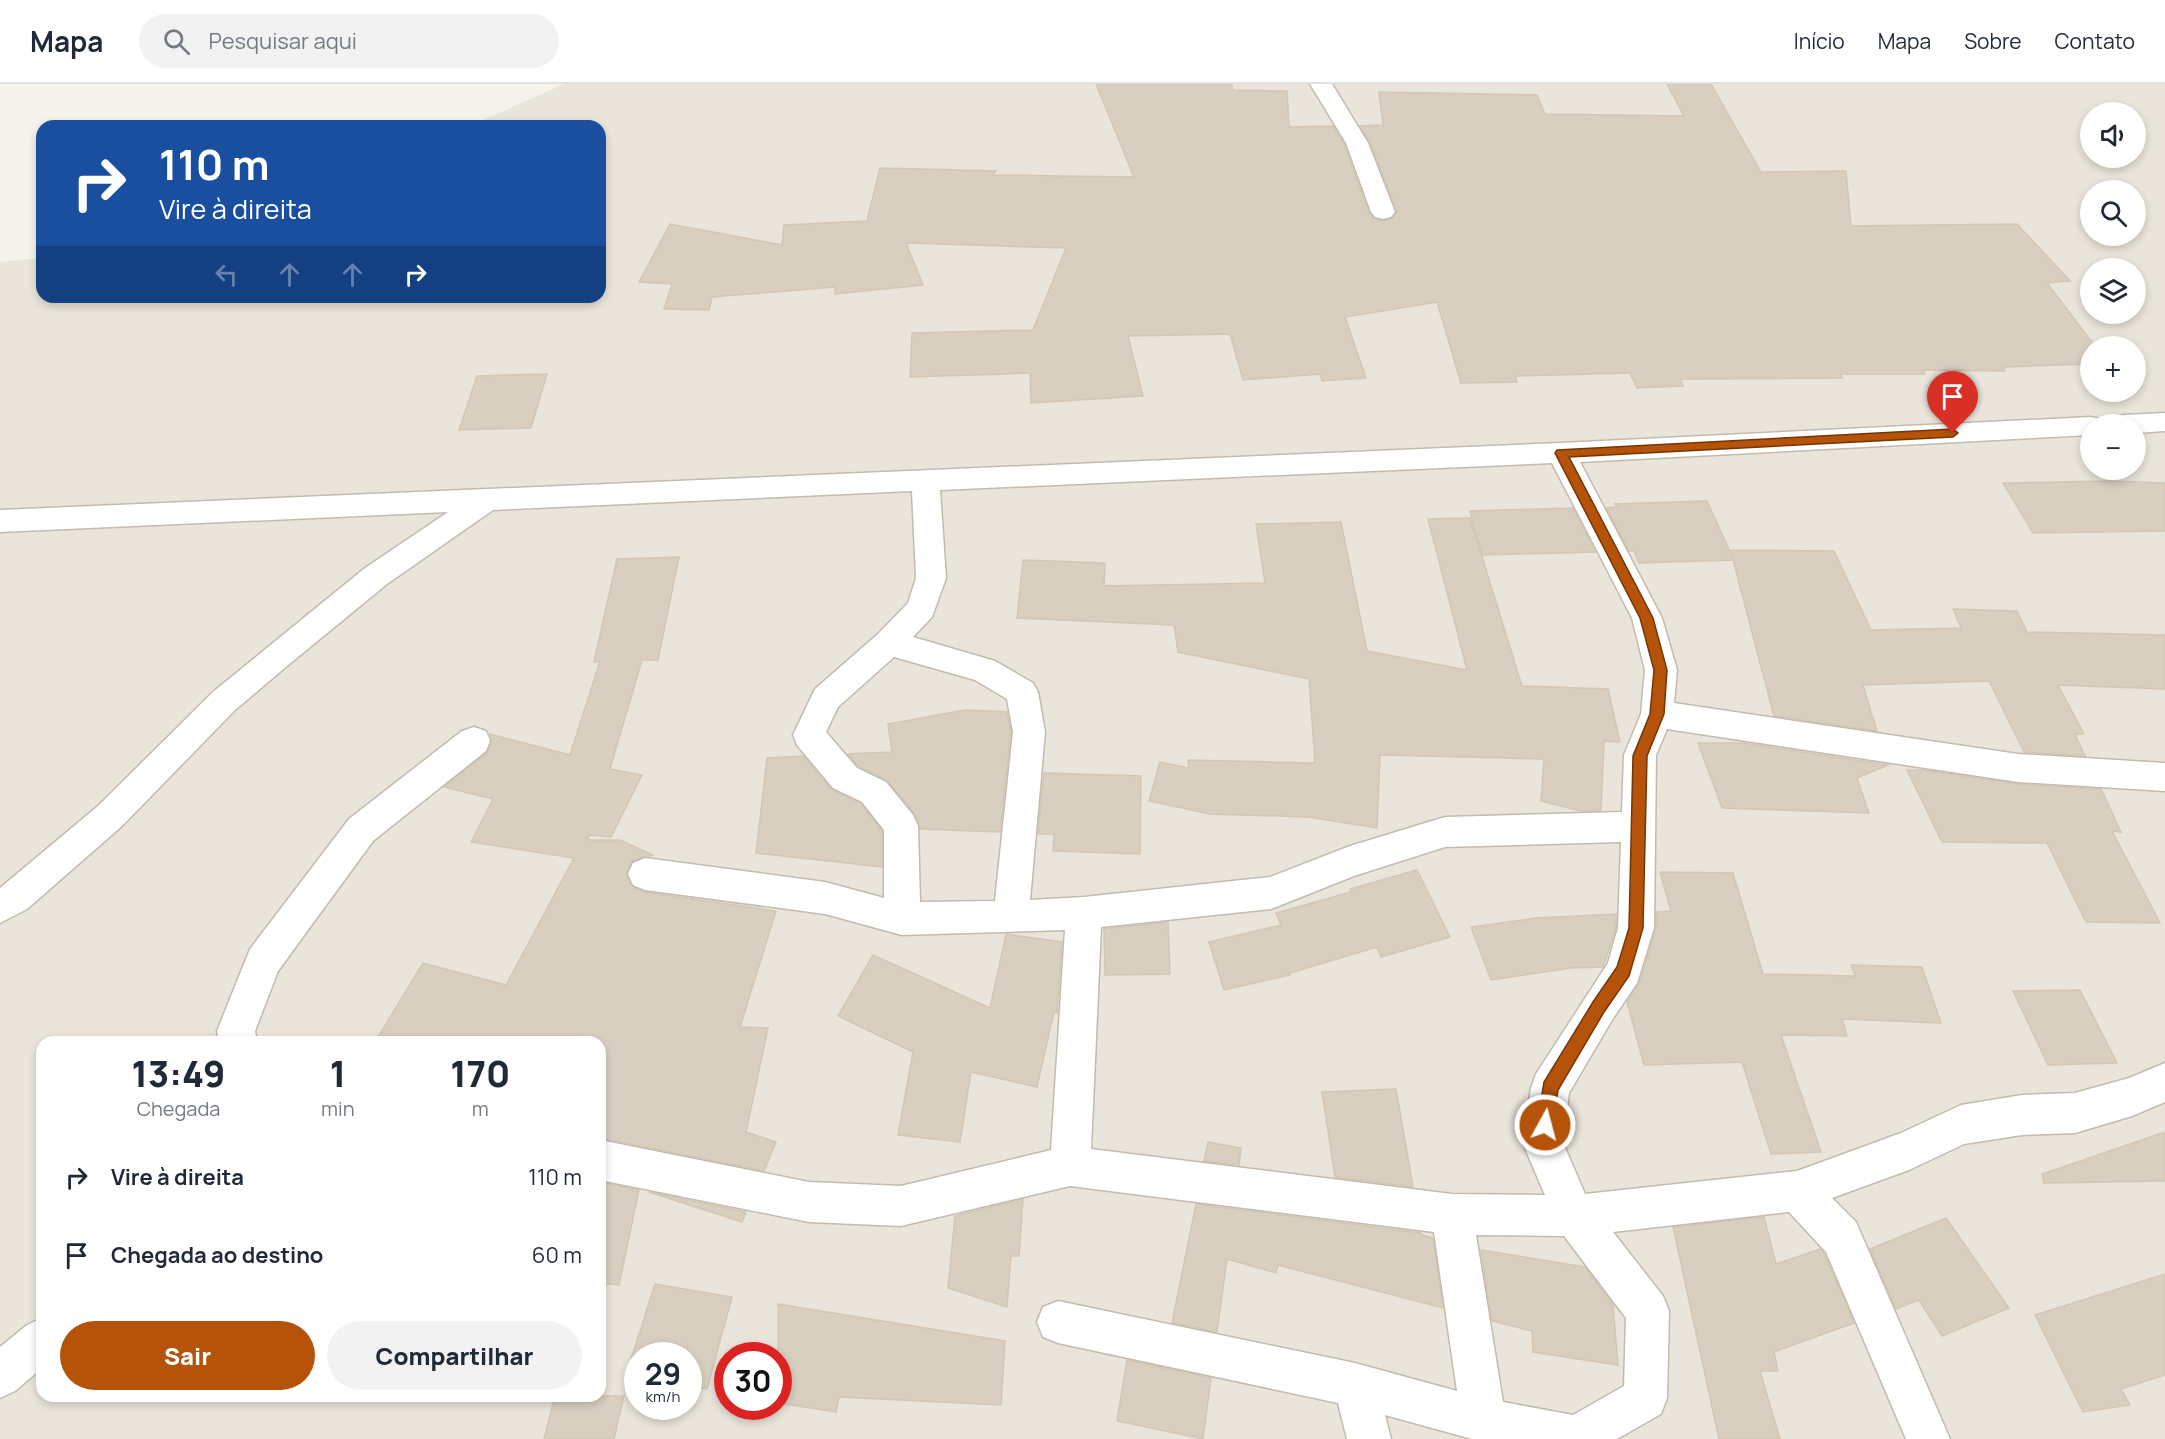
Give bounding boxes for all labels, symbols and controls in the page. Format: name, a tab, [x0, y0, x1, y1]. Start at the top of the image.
search box	[139, 14, 559, 68]
text: Mapa	[30, 22, 103, 60]
icon: search	[160, 25, 193, 58]
text: Pesquisar aqui	[208, 26, 357, 56]
text: Início	[1794, 27, 1845, 55]
text: Mapa	[1878, 27, 1931, 55]
text: Sobre	[1964, 27, 2022, 55]
text: Contato	[2055, 27, 2135, 55]
map controls	[2080, 102, 2146, 480]
button: sound	[2080, 102, 2146, 168]
text: 110 m	[159, 135, 270, 193]
icon: right	[60, 144, 138, 222]
button: search	[2080, 180, 2146, 246]
text: Vire à direita	[159, 190, 312, 227]
icon: left	[210, 258, 243, 291]
icon: ahead	[273, 258, 306, 291]
icon: ahead	[336, 258, 369, 291]
icon: right	[399, 258, 432, 291]
button: layers	[2080, 258, 2146, 324]
button: +	[2080, 336, 2146, 402]
pin	[1927, 371, 1978, 433]
icon: arrive	[1936, 380, 1969, 413]
button: −	[2080, 414, 2146, 480]
text: 13:49	[132, 1049, 226, 1098]
text: 1	[330, 1049, 346, 1098]
text: 170	[450, 1049, 510, 1098]
position arrow	[1513, 1093, 1577, 1157]
text: Chegada	[137, 1095, 220, 1122]
text: min	[321, 1095, 355, 1122]
text: m	[472, 1095, 489, 1122]
icon: right	[60, 1161, 93, 1194]
text: Vire à direita	[111, 1162, 244, 1192]
text: 110 m	[528, 1162, 582, 1192]
icon: arrive	[60, 1239, 93, 1272]
text: Chegada ao destino	[111, 1240, 323, 1270]
text: 60 m	[532, 1240, 582, 1270]
button: Sair	[60, 1321, 315, 1390]
button: Compartilhar	[327, 1321, 582, 1390]
speed limit sign: 30	[714, 1342, 792, 1420]
text: 29	[645, 1353, 681, 1394]
text: km/h	[646, 1386, 680, 1407]

